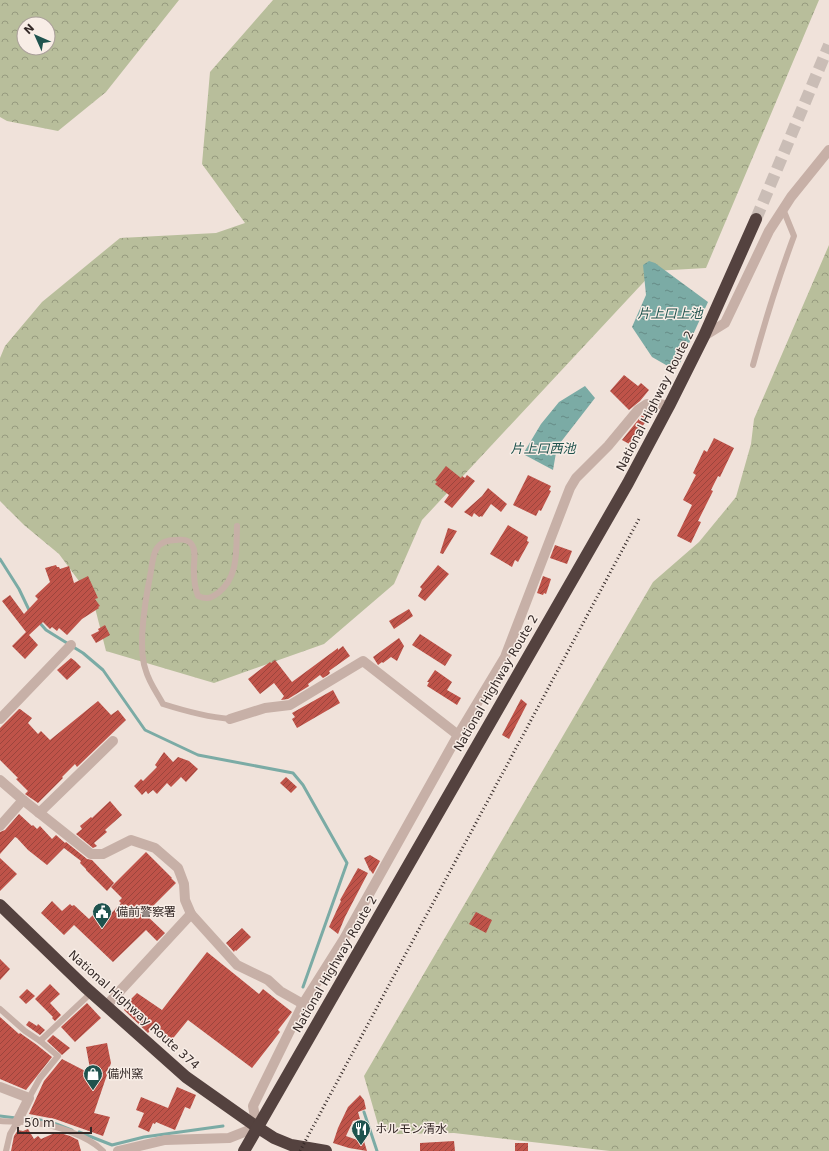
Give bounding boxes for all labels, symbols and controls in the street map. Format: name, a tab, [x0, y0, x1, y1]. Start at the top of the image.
north arrow	[16, 16, 56, 56]
text: N	[21, 21, 37, 37]
water label: 片上口上池	[637, 306, 704, 321]
street label: National Highway Route 2	[613, 328, 697, 474]
water label: 片上口西池	[510, 441, 577, 456]
street label: National Highway Route 2	[451, 612, 541, 754]
street label: National Highway Route 2	[290, 893, 380, 1035]
public building icon: 備前警察署	[91, 901, 113, 929]
place label: 備前警察署	[116, 905, 176, 919]
street label: National Highway Route 374	[66, 948, 202, 1072]
shop icon: 備州窯	[82, 1063, 104, 1091]
place label: 備州窯	[107, 1067, 143, 1081]
scale bar	[18, 1109, 91, 1135]
text: 50 m	[24, 1116, 55, 1130]
restaurant icon: ホルモン清水	[350, 1118, 372, 1146]
place label: ホルモン清水	[375, 1122, 447, 1136]

